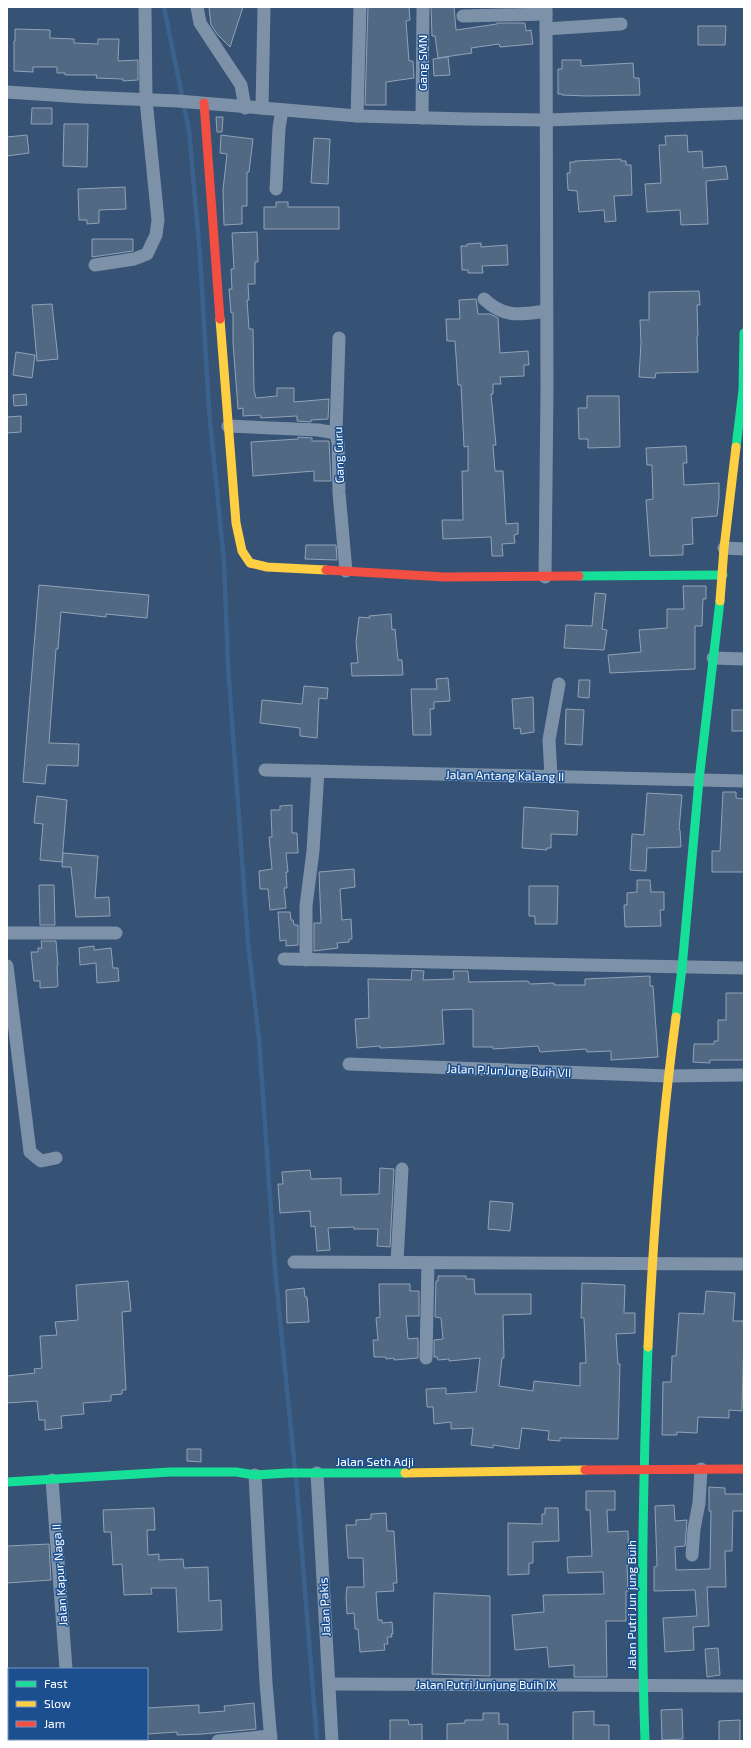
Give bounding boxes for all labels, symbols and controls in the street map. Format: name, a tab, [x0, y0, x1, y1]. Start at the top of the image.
street label: Gang SMN	[415, 35, 429, 91]
street label: Gang Guru	[330, 427, 346, 483]
street label: Jalan Antang Kalang II	[446, 767, 564, 783]
street label: Jalan P.JunJung Buih VII	[446, 1061, 572, 1079]
street label: Jalan Seth Adji	[336, 1454, 414, 1469]
street label: Jalan Kapur Naga II	[48, 1523, 70, 1627]
street label: Jalan Putri Jun jung Buih	[624, 1540, 639, 1670]
street label: Jalan Pakis	[315, 1577, 333, 1637]
legend	[8, 1668, 148, 1740]
text: Fast	[44, 1676, 68, 1690]
street label: Jalan Putri Junjung Buih IX	[416, 1677, 557, 1692]
text: Slow	[44, 1696, 71, 1710]
text: Jam	[44, 1716, 65, 1730]

